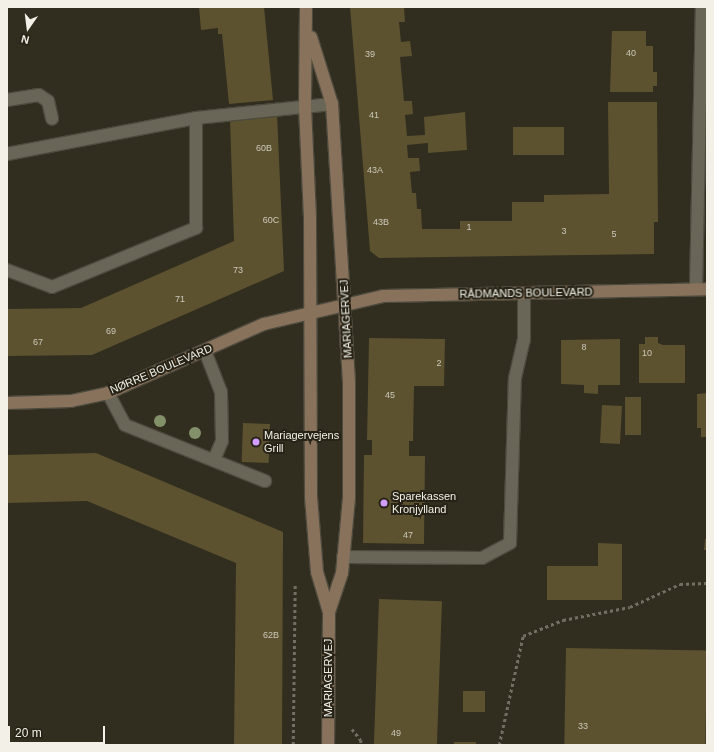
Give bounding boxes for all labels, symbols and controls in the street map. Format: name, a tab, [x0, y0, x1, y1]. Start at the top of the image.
north arrow	[8, 8, 48, 48]
text: N	[20, 33, 30, 46]
house number: 40	[626, 48, 636, 58]
house number: 39	[365, 49, 375, 59]
house number: 41	[369, 110, 379, 120]
house number: 60B	[256, 143, 272, 153]
house number: 43A	[367, 165, 383, 175]
house number: 60C	[263, 215, 279, 225]
house number: 43B	[373, 217, 389, 227]
house number: 1	[466, 222, 472, 232]
house number: 3	[561, 226, 567, 236]
house number: 5	[611, 229, 617, 239]
house number: 73	[233, 265, 243, 275]
street label: MARIAGERVEJ	[337, 279, 355, 359]
street label: RÅDMANDS BOULEVARD	[459, 285, 593, 301]
house number: 71	[175, 294, 185, 304]
house number: 69	[106, 326, 116, 336]
house number: 67	[33, 337, 43, 347]
street label: NØRRE BOULEVARD	[108, 341, 214, 397]
house number: 8	[581, 342, 587, 352]
house number: 10	[642, 348, 652, 358]
house number: 2	[436, 358, 442, 368]
house number: 45	[385, 390, 395, 400]
place label: Mariagervejens Grill	[264, 429, 339, 455]
marker: Mariagervejens Grill	[251, 437, 261, 447]
place label: Sparekassen Kronjylland	[392, 490, 456, 516]
marker: Sparekassen Kronjylland	[379, 498, 389, 508]
house number: 47	[403, 530, 413, 540]
house number: 62B	[263, 630, 279, 640]
street label: MARIAGERVEJ	[321, 639, 335, 717]
scale bar	[10, 718, 107, 744]
house number: 33	[578, 721, 588, 731]
text: 20 m	[15, 726, 42, 740]
house number: 49	[391, 728, 401, 738]

